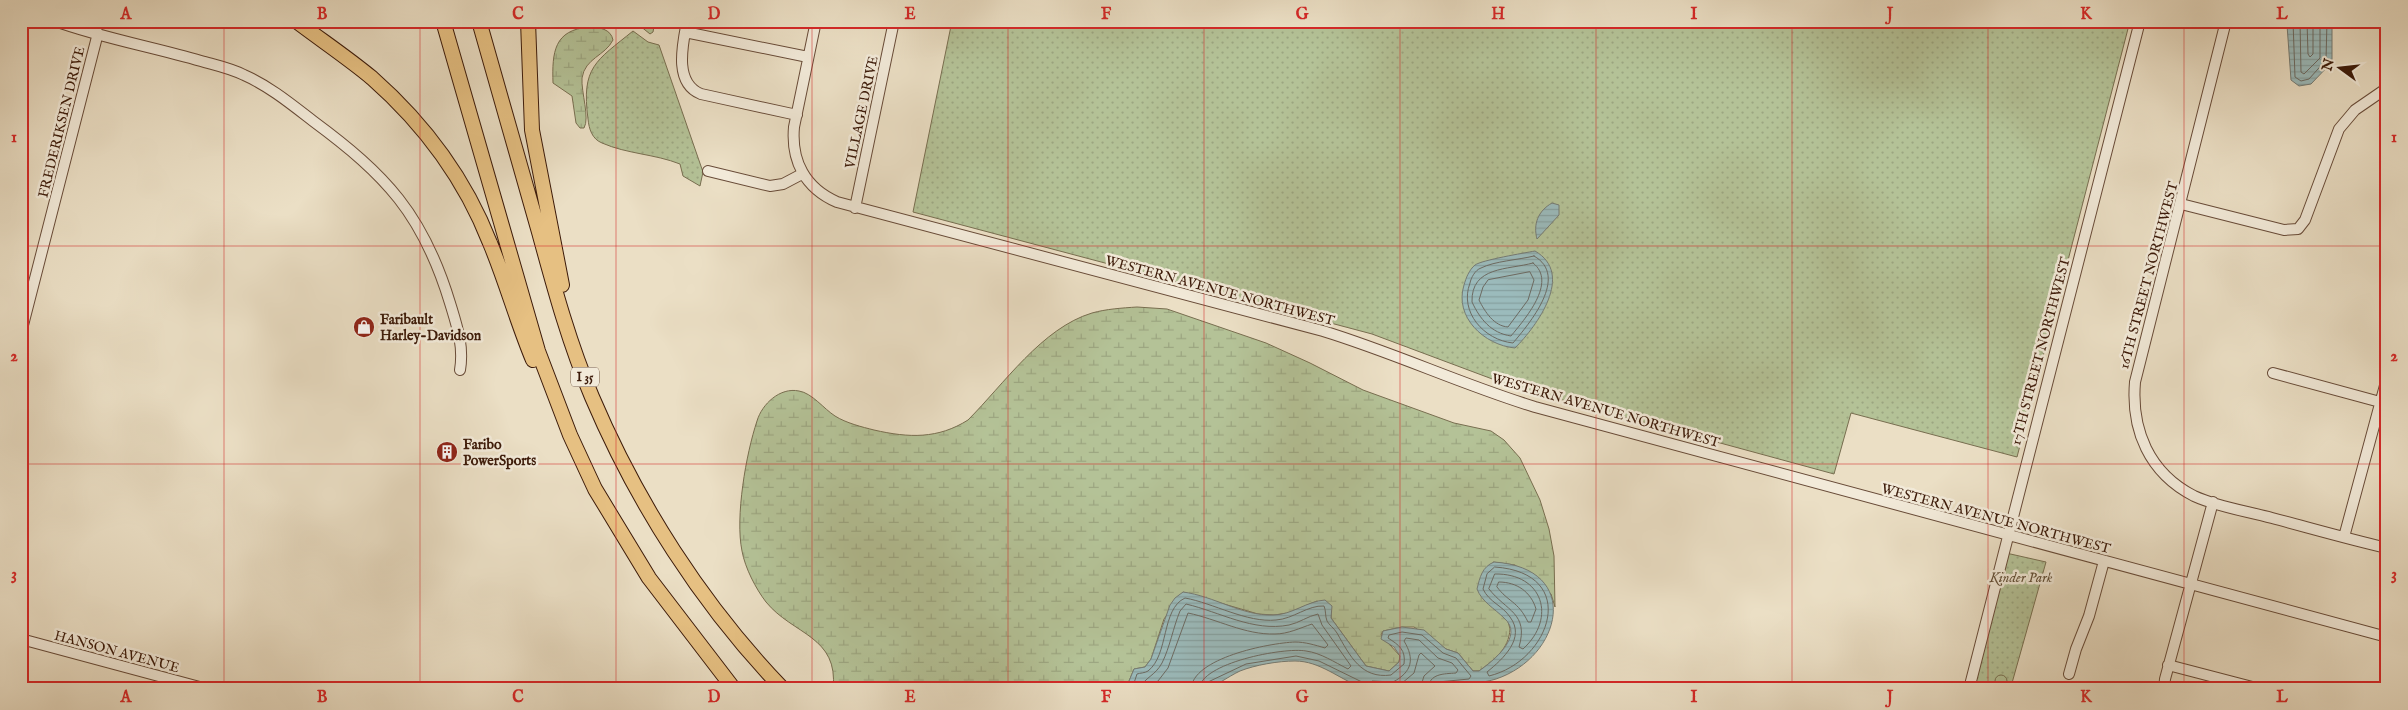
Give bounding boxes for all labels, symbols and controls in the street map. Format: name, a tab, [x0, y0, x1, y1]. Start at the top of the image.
text: A	[120, 5, 133, 25]
text: B	[317, 5, 328, 25]
text: C	[512, 5, 524, 25]
text: D	[708, 5, 721, 25]
text: E	[904, 5, 916, 25]
text: F	[1101, 5, 1112, 25]
text: G	[1296, 5, 1309, 25]
text: H	[1491, 5, 1505, 25]
text: I	[1691, 5, 1698, 25]
text: J	[1885, 5, 1894, 25]
text: K	[2080, 5, 2093, 25]
text: L	[2276, 5, 2288, 25]
north arrow	[2316, 42, 2366, 92]
street label: FREDERIKSEN DRIVE	[34, 44, 90, 200]
street label: VILLAGE DRIVE	[841, 54, 883, 171]
text: N	[2318, 57, 2339, 74]
text: 1	[11, 128, 17, 148]
text: 1	[2391, 128, 2397, 148]
street label: 16TH STREET NORTHWEST	[2115, 179, 2183, 371]
street label: WESTERN AVENUE NORTHWEST	[1103, 252, 1337, 330]
street label: 17TH STREET NORTHWEST	[2007, 254, 2075, 447]
place label: Faribault Harley-Davidson	[380, 311, 482, 345]
shop icon: Faribault Harley-Davidson	[352, 315, 376, 339]
text: 2	[10, 347, 18, 367]
text: 2	[2390, 347, 2398, 367]
road number: I 35	[571, 368, 599, 387]
street label: WESTERN AVENUE NORTHWEST	[1489, 370, 1723, 452]
place label: Faribo PowerSports	[463, 436, 536, 470]
building icon: Faribo PowerSports	[435, 440, 459, 464]
street label: WESTERN AVENUE NORTHWEST	[1879, 480, 2113, 558]
text: 3	[11, 565, 17, 585]
text: 3	[2391, 565, 2397, 585]
park label: Kinder Park	[1989, 569, 2053, 587]
street label: HANSON AVENUE	[52, 627, 181, 677]
text: A	[120, 688, 133, 708]
text: B	[317, 688, 328, 708]
text: C	[512, 688, 524, 708]
text: D	[708, 688, 721, 708]
text: E	[904, 688, 916, 708]
text: F	[1101, 688, 1112, 708]
text: G	[1296, 688, 1309, 708]
text: H	[1491, 688, 1505, 708]
text: I	[1691, 688, 1698, 708]
text: J	[1885, 688, 1894, 708]
text: K	[2080, 688, 2093, 708]
text: L	[2276, 688, 2288, 708]

